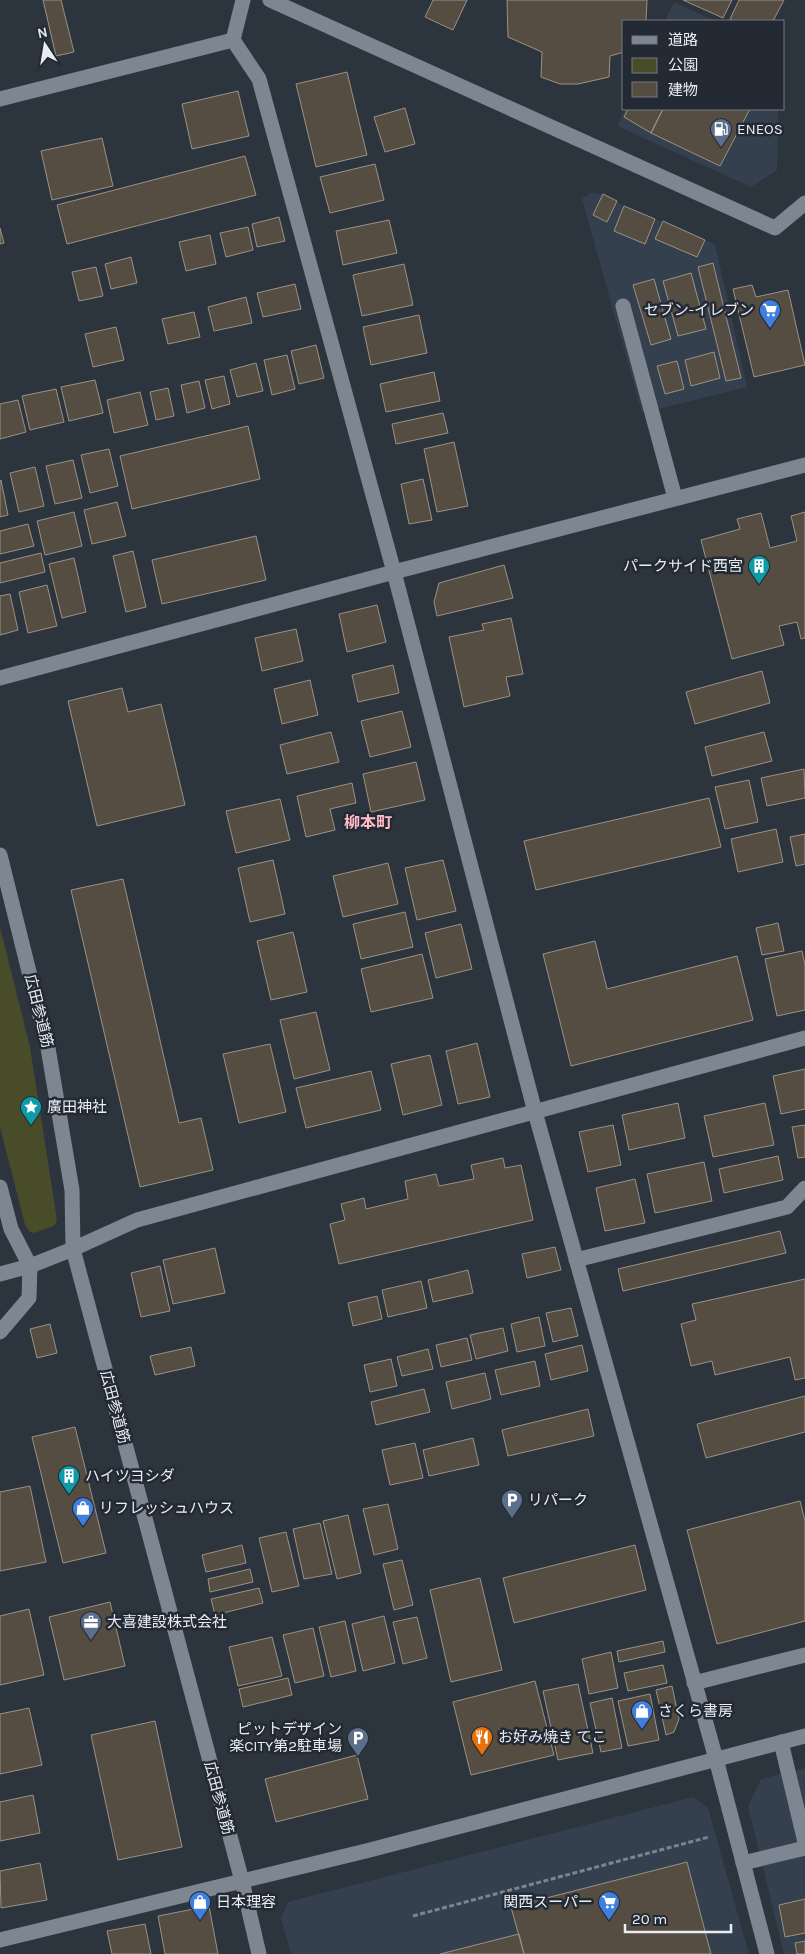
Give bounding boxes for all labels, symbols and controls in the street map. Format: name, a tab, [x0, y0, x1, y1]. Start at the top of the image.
north arrow	[20, 20, 70, 70]
legend	[622, 20, 785, 110]
text: N	[36, 23, 49, 42]
text: 道路	[668, 31, 698, 49]
text: 公園	[668, 56, 698, 74]
text: 建物	[668, 81, 698, 99]
fuel station icon: ENEOS	[709, 117, 733, 148]
place label: ENEOS	[737, 120, 783, 138]
supermarket icon: セブン-イレブン	[758, 298, 782, 329]
place label: セブン-イレブン	[644, 301, 754, 319]
building icon: パークサイド西宮	[747, 554, 771, 585]
place label: パークサイド西宮	[623, 557, 743, 575]
district label: 柳本町	[344, 813, 392, 832]
street label: 広田参道筋	[21, 972, 57, 1050]
place icon: 廣田神社	[19, 1095, 43, 1126]
place label: 廣田神社	[47, 1098, 107, 1116]
street label: 広田参道筋	[97, 1368, 133, 1446]
building icon: ハイツヨシダ	[57, 1464, 81, 1495]
place label: ハイツヨシダ	[85, 1467, 175, 1485]
parking icon: リパーク	[500, 1488, 524, 1519]
place label: リパーク	[528, 1491, 588, 1509]
shop icon: リフレッシュハウス	[71, 1496, 95, 1527]
place label: リフレッシュハウス	[99, 1499, 234, 1517]
office icon: 大喜建設株式会社	[79, 1610, 103, 1641]
place label: 大喜建設株式会社	[107, 1613, 227, 1631]
shop icon: さくら書房	[630, 1699, 654, 1730]
place label: さくら書房	[658, 1702, 733, 1720]
place label: ピットデザイン 楽CITY第2駐車場	[229, 1720, 342, 1755]
restaurant icon: お好み焼き てこ	[470, 1725, 494, 1756]
parking icon: ピットデザイン 楽CITY第2駐車場	[346, 1726, 370, 1757]
place label: お好み焼き てこ	[498, 1728, 607, 1746]
street label: 広田参道筋	[201, 1759, 237, 1837]
shop icon: 日本理容	[188, 1890, 212, 1921]
supermarket icon: 関西スーパー	[597, 1890, 621, 1921]
place label: 日本理容	[216, 1893, 276, 1911]
place label: 関西スーパー	[503, 1893, 593, 1911]
scale bar	[625, 1902, 731, 1934]
text: 20 m	[632, 1910, 667, 1928]

